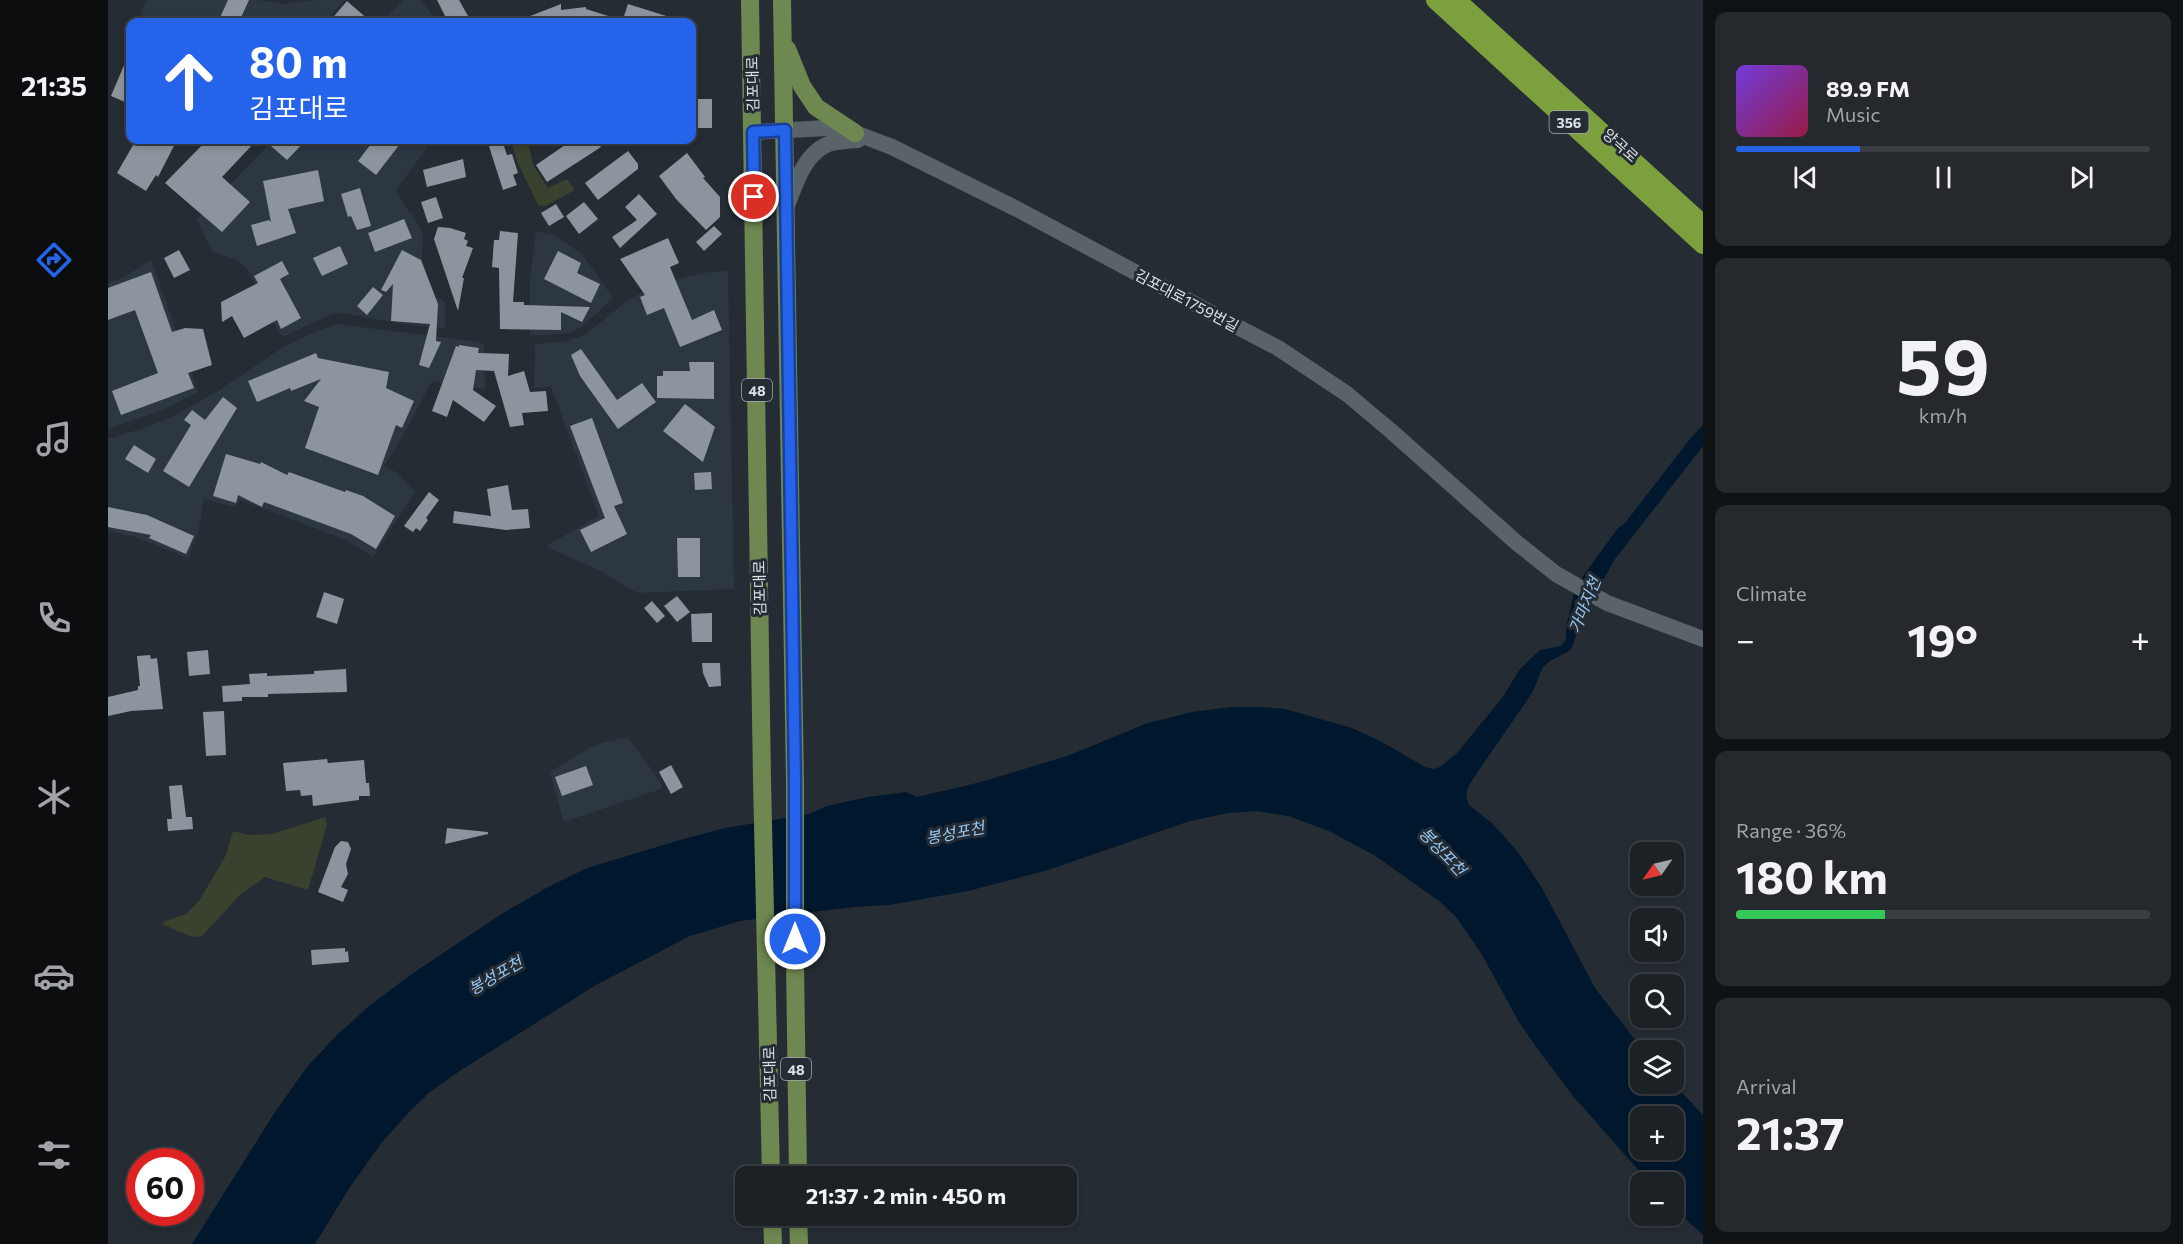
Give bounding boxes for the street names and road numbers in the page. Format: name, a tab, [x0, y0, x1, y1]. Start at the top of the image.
street label: 김포대로	[743, 56, 761, 112]
road number: 356	[1550, 111, 1588, 133]
street label: 양곡로	[1600, 124, 1642, 166]
street label: 김포대로1759번길	[1132, 265, 1242, 335]
road number: 48	[742, 379, 772, 401]
street label: 김포대로	[750, 560, 768, 616]
street label: 김포대로	[760, 1046, 778, 1102]
road number: 48	[781, 1058, 811, 1080]

